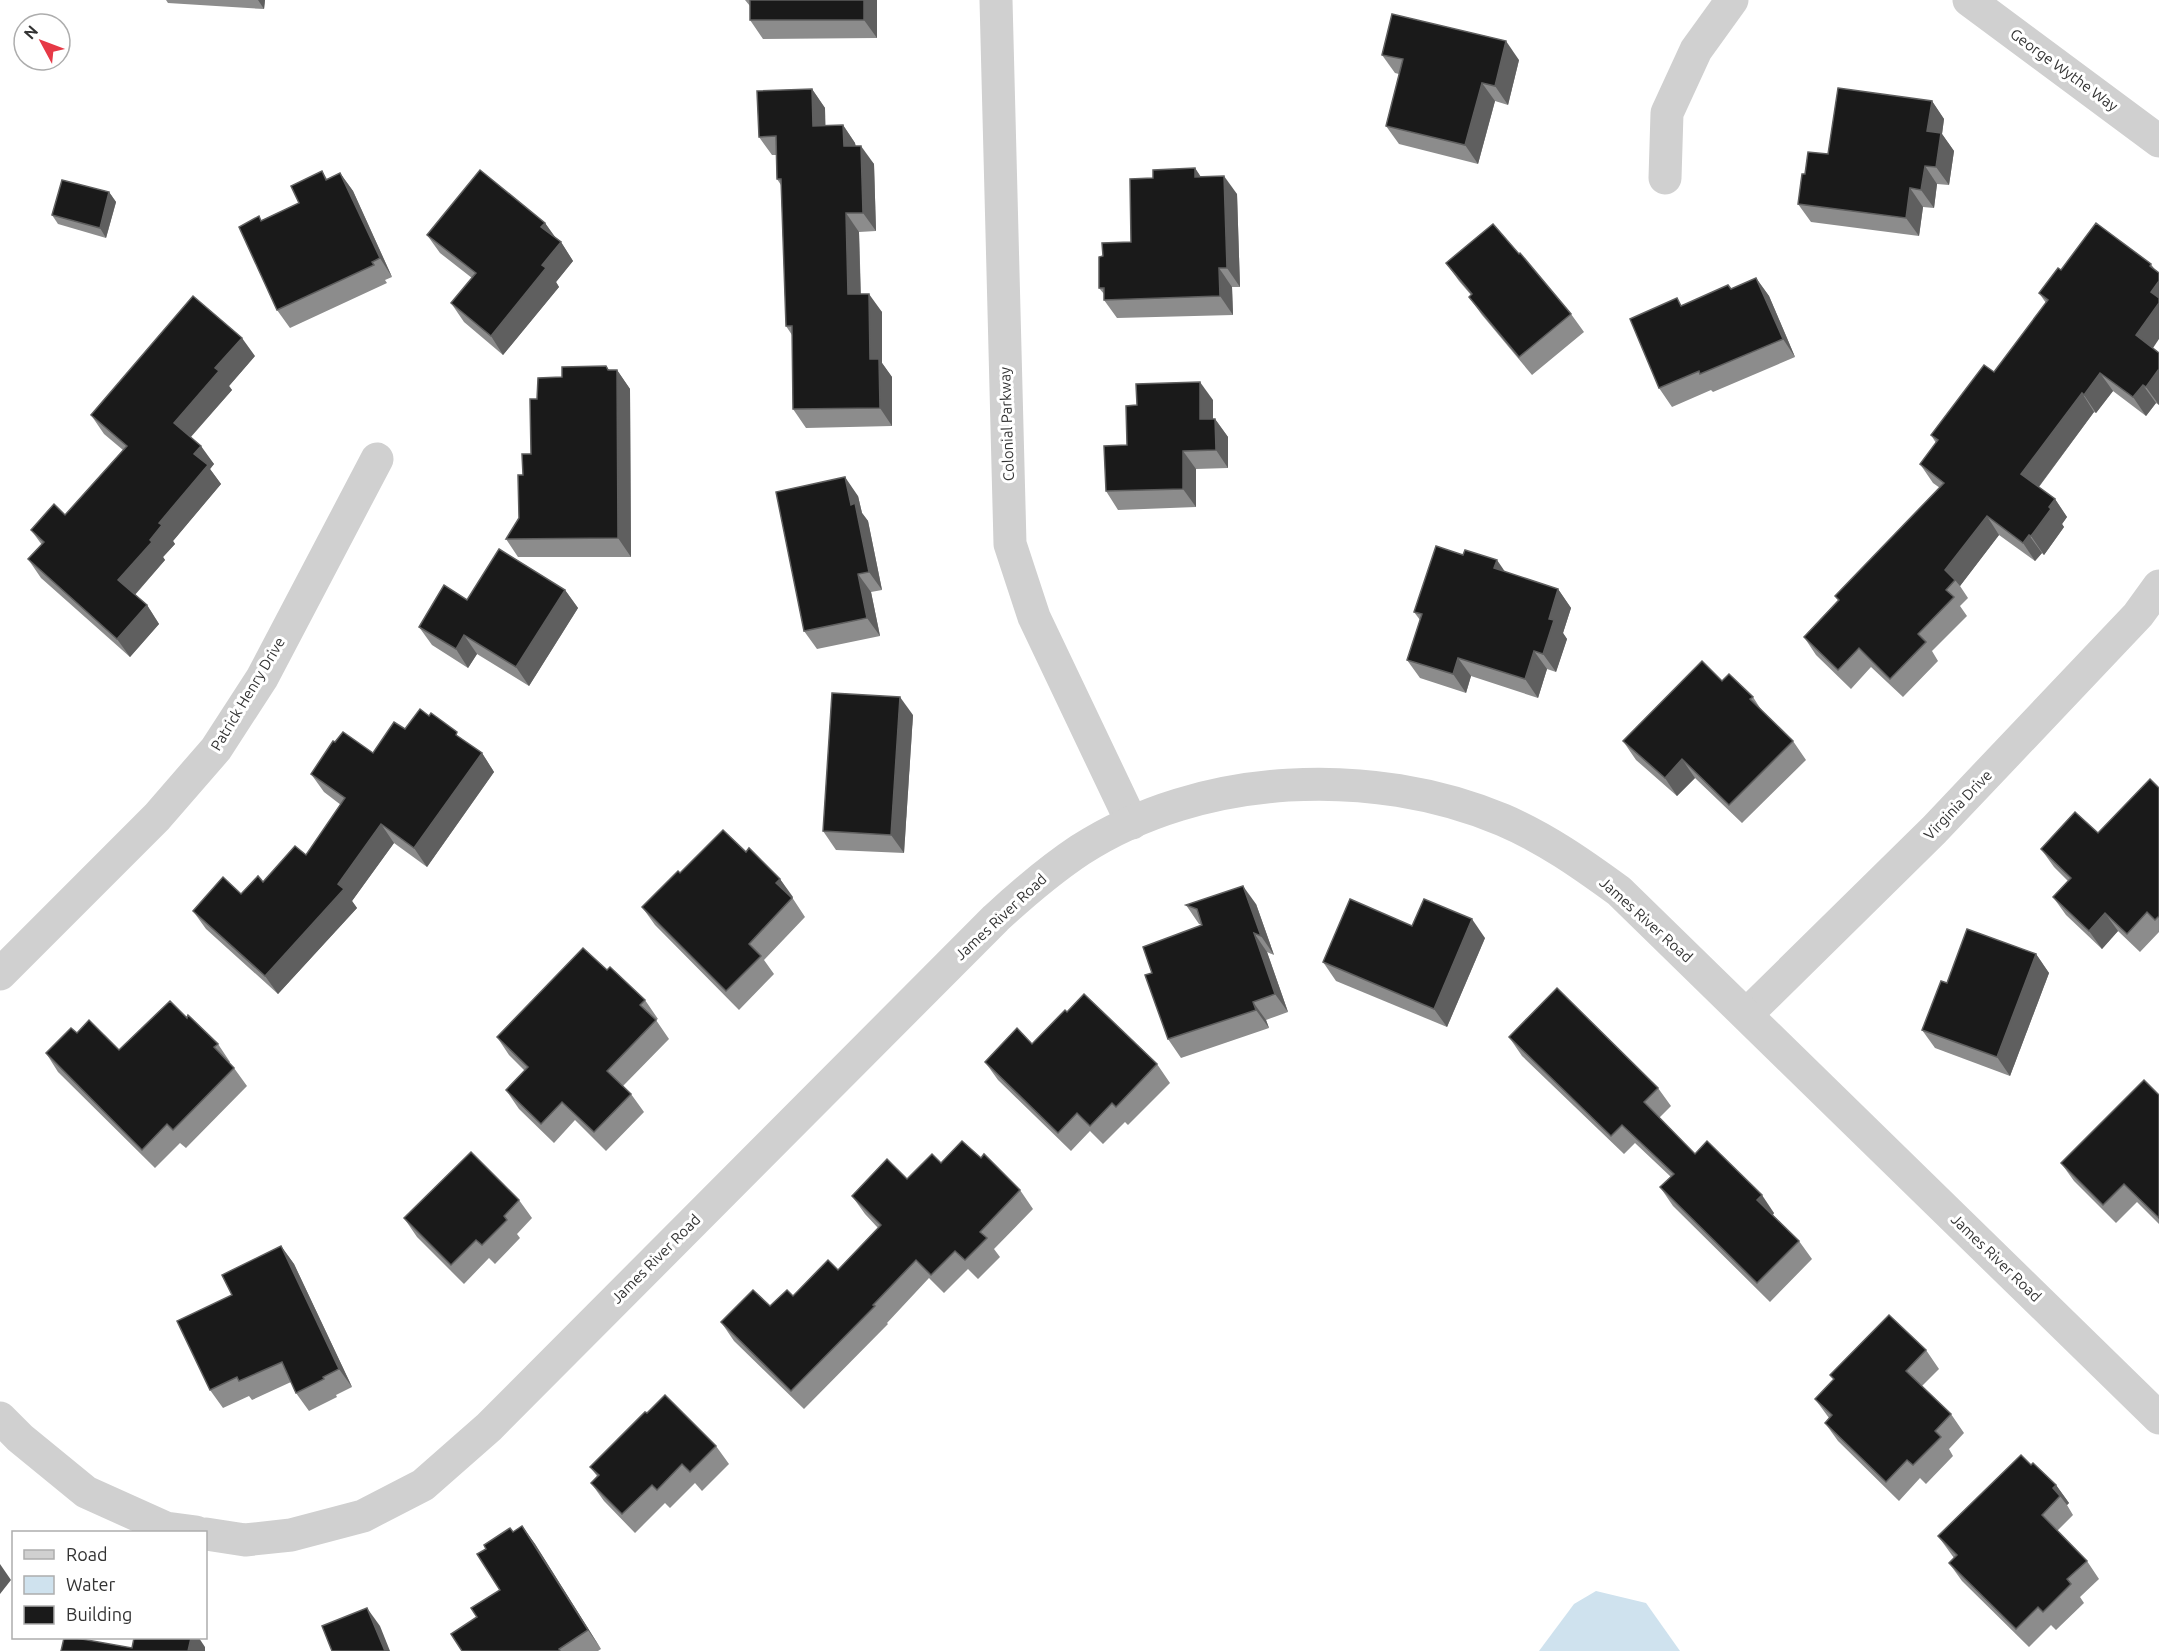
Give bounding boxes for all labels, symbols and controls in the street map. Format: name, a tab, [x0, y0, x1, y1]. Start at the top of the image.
north arrow	[12, 12, 72, 72]
text: N	[20, 22, 41, 43]
street label: George Wythe Way	[2007, 25, 2121, 114]
street label: Colonial Parkway	[996, 367, 1017, 481]
street label: Patrick Henry Drive	[207, 634, 288, 753]
street label: Virginia Drive	[1920, 766, 1995, 843]
street label: James River Road	[952, 870, 1050, 963]
street label: James River Road	[1597, 874, 1696, 966]
street label: James River Road	[1948, 1210, 2045, 1305]
street label: James River Road	[608, 1211, 704, 1307]
legend	[12, 1531, 207, 1639]
text: Road	[66, 1544, 108, 1564]
text: Water	[66, 1574, 116, 1594]
text: Building	[66, 1604, 132, 1624]

